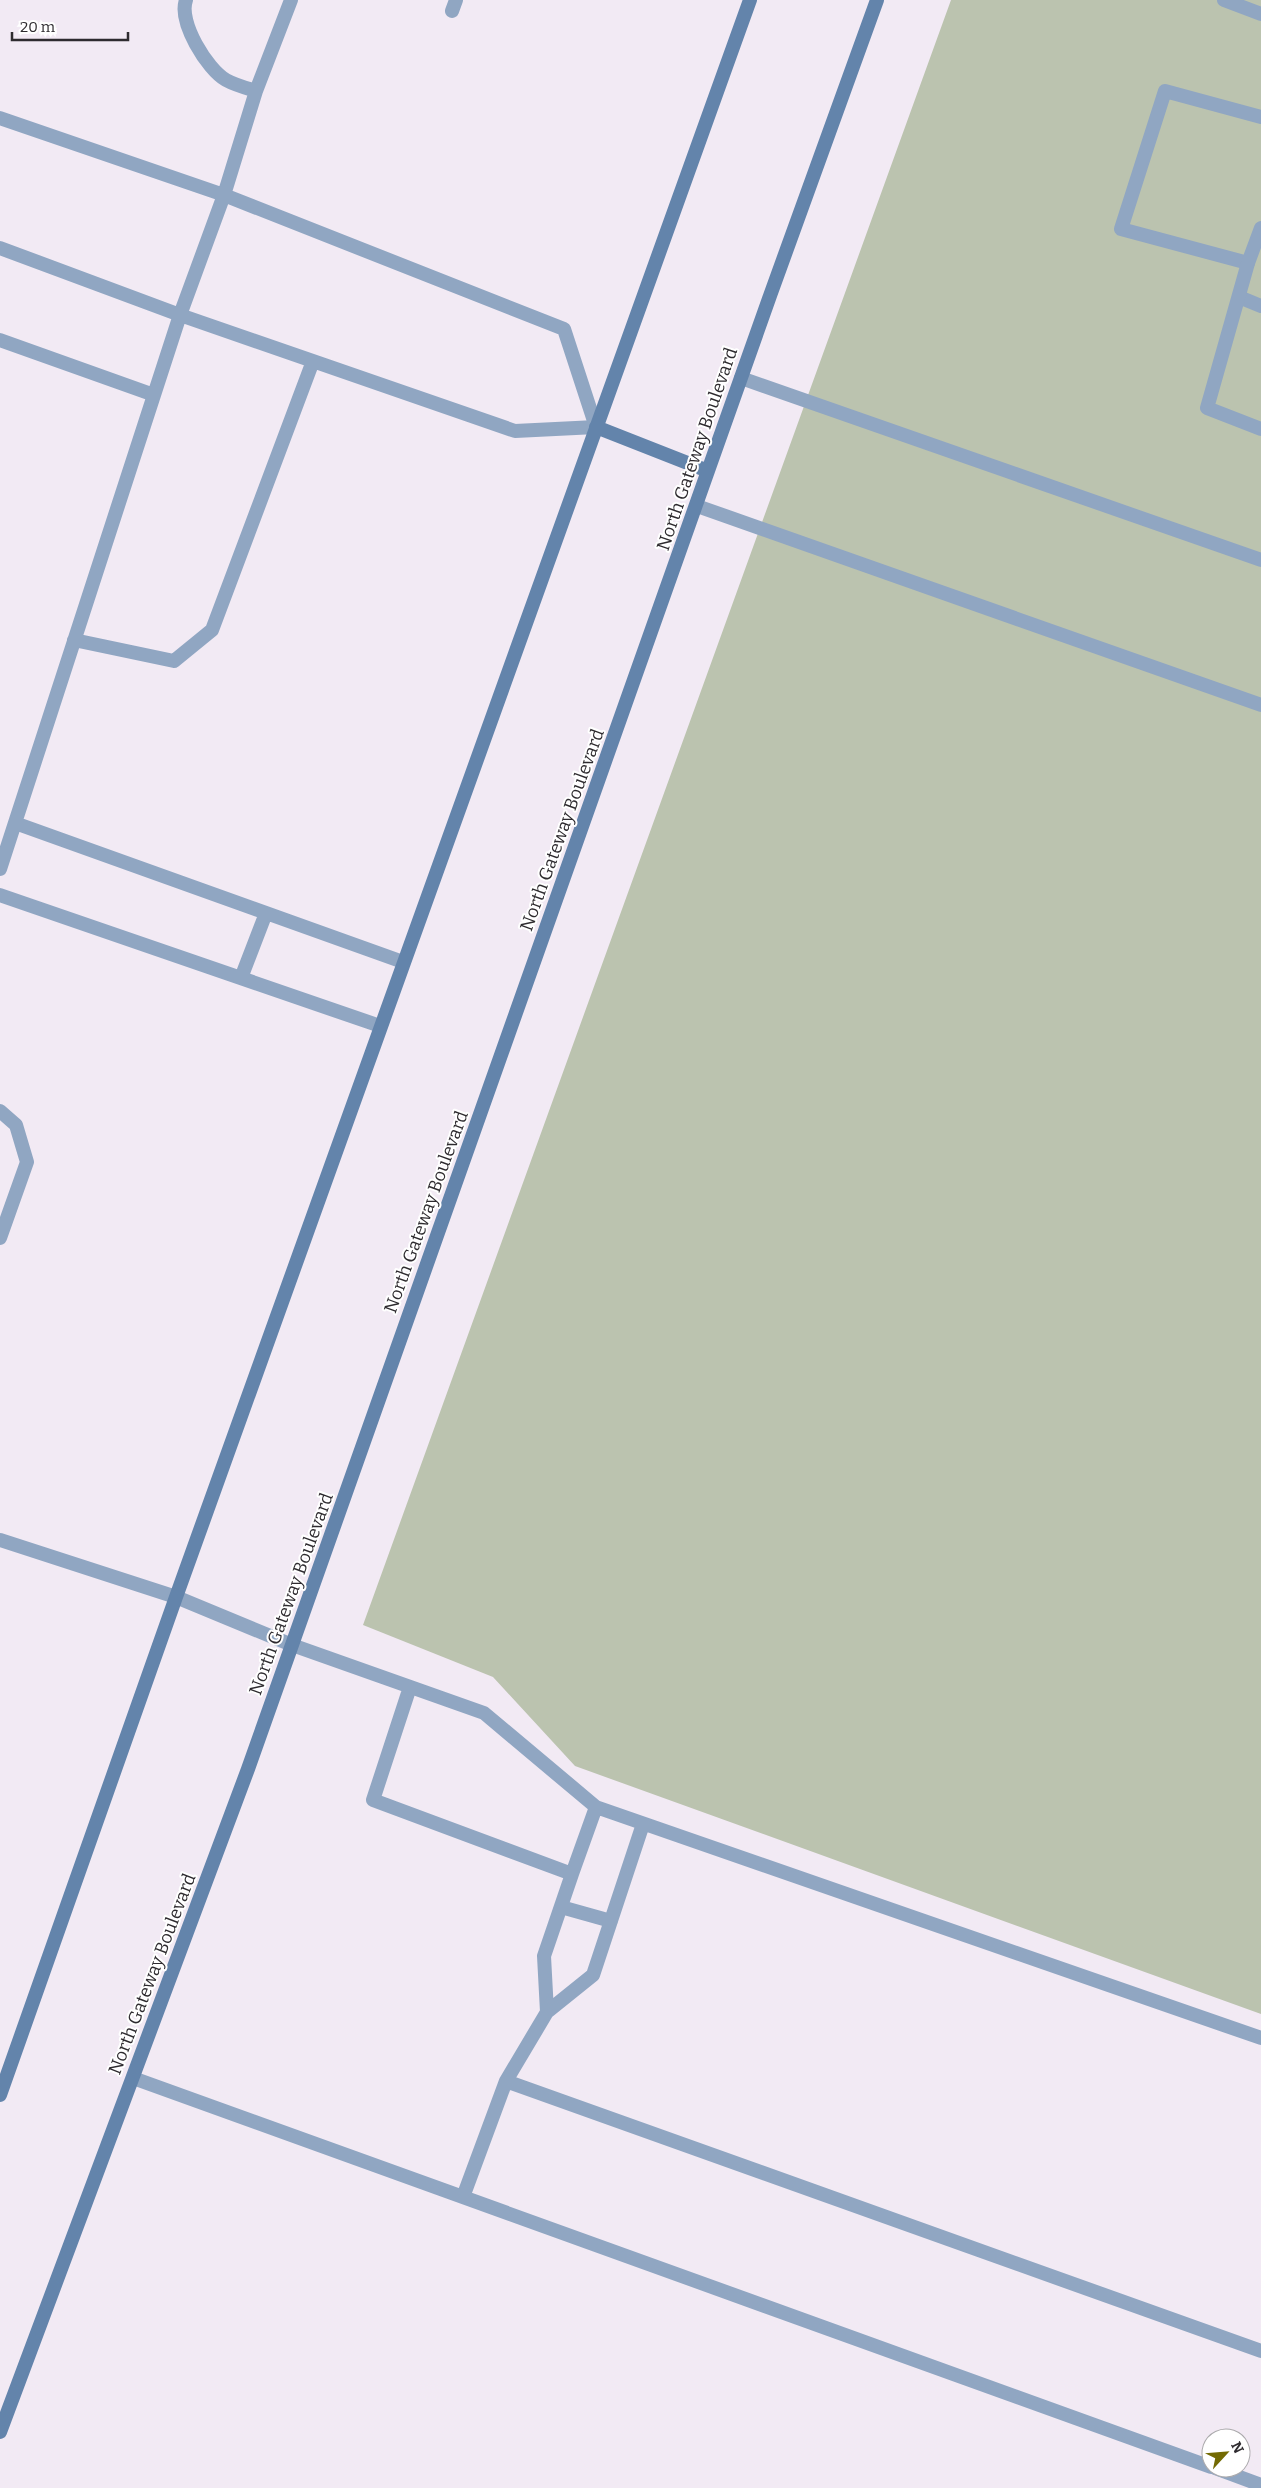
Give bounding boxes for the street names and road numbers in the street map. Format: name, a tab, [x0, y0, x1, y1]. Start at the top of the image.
street label: North Gateway Boulevard	[652, 344, 742, 553]
street label: North Gateway Boulevard	[515, 726, 609, 934]
street label: North Gateway Boulevard	[379, 1108, 473, 1316]
street label: North Gateway Boulevard	[244, 1490, 338, 1698]
street label: North Gateway Boulevard	[104, 1870, 201, 2078]

